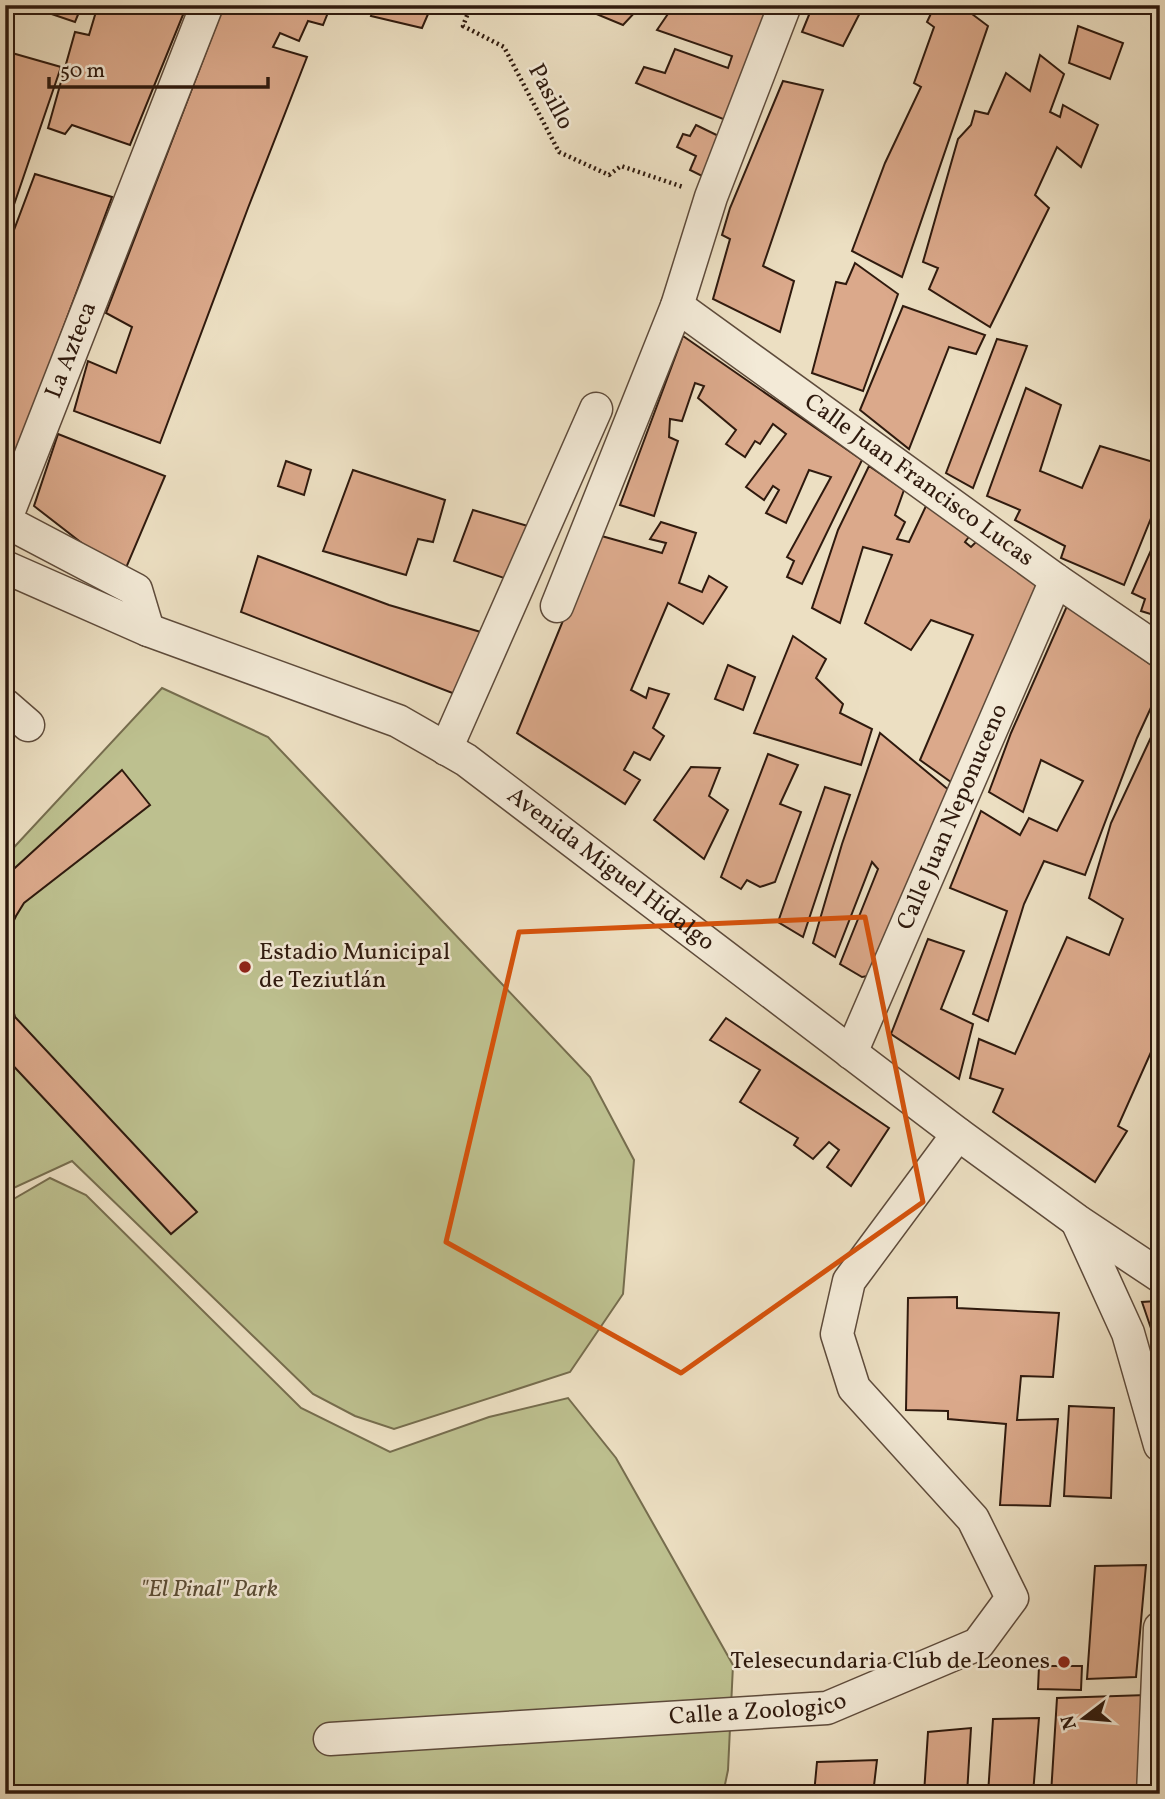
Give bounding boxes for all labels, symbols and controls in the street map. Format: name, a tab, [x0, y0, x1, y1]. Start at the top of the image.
scale bar	[49, 46, 268, 90]
text: 50 m	[60, 57, 105, 86]
street label: Pasillo	[518, 58, 582, 136]
street label: La Azteca	[37, 297, 106, 404]
street label: Calle Juan Francisco Lucas	[797, 386, 1040, 575]
street label: Calle Juan Neponuceno	[889, 699, 1017, 936]
street label: Avenida Miguel Hidalgo	[499, 780, 721, 960]
place label: Estadio Municipal de Teziutlán	[259, 936, 450, 998]
marker: Estadio Municipal de Teziutlán	[237, 959, 253, 975]
park label: "El Pinal" Park	[140, 1573, 278, 1607]
place label: Telesecundaria Club de Leones	[730, 1645, 1050, 1679]
marker: Telesecundaria Club de Leones	[1056, 1654, 1072, 1670]
street label: Calle a Zoologico	[668, 1684, 852, 1735]
north arrow	[1050, 1684, 1120, 1754]
text: N	[1055, 1712, 1084, 1732]

